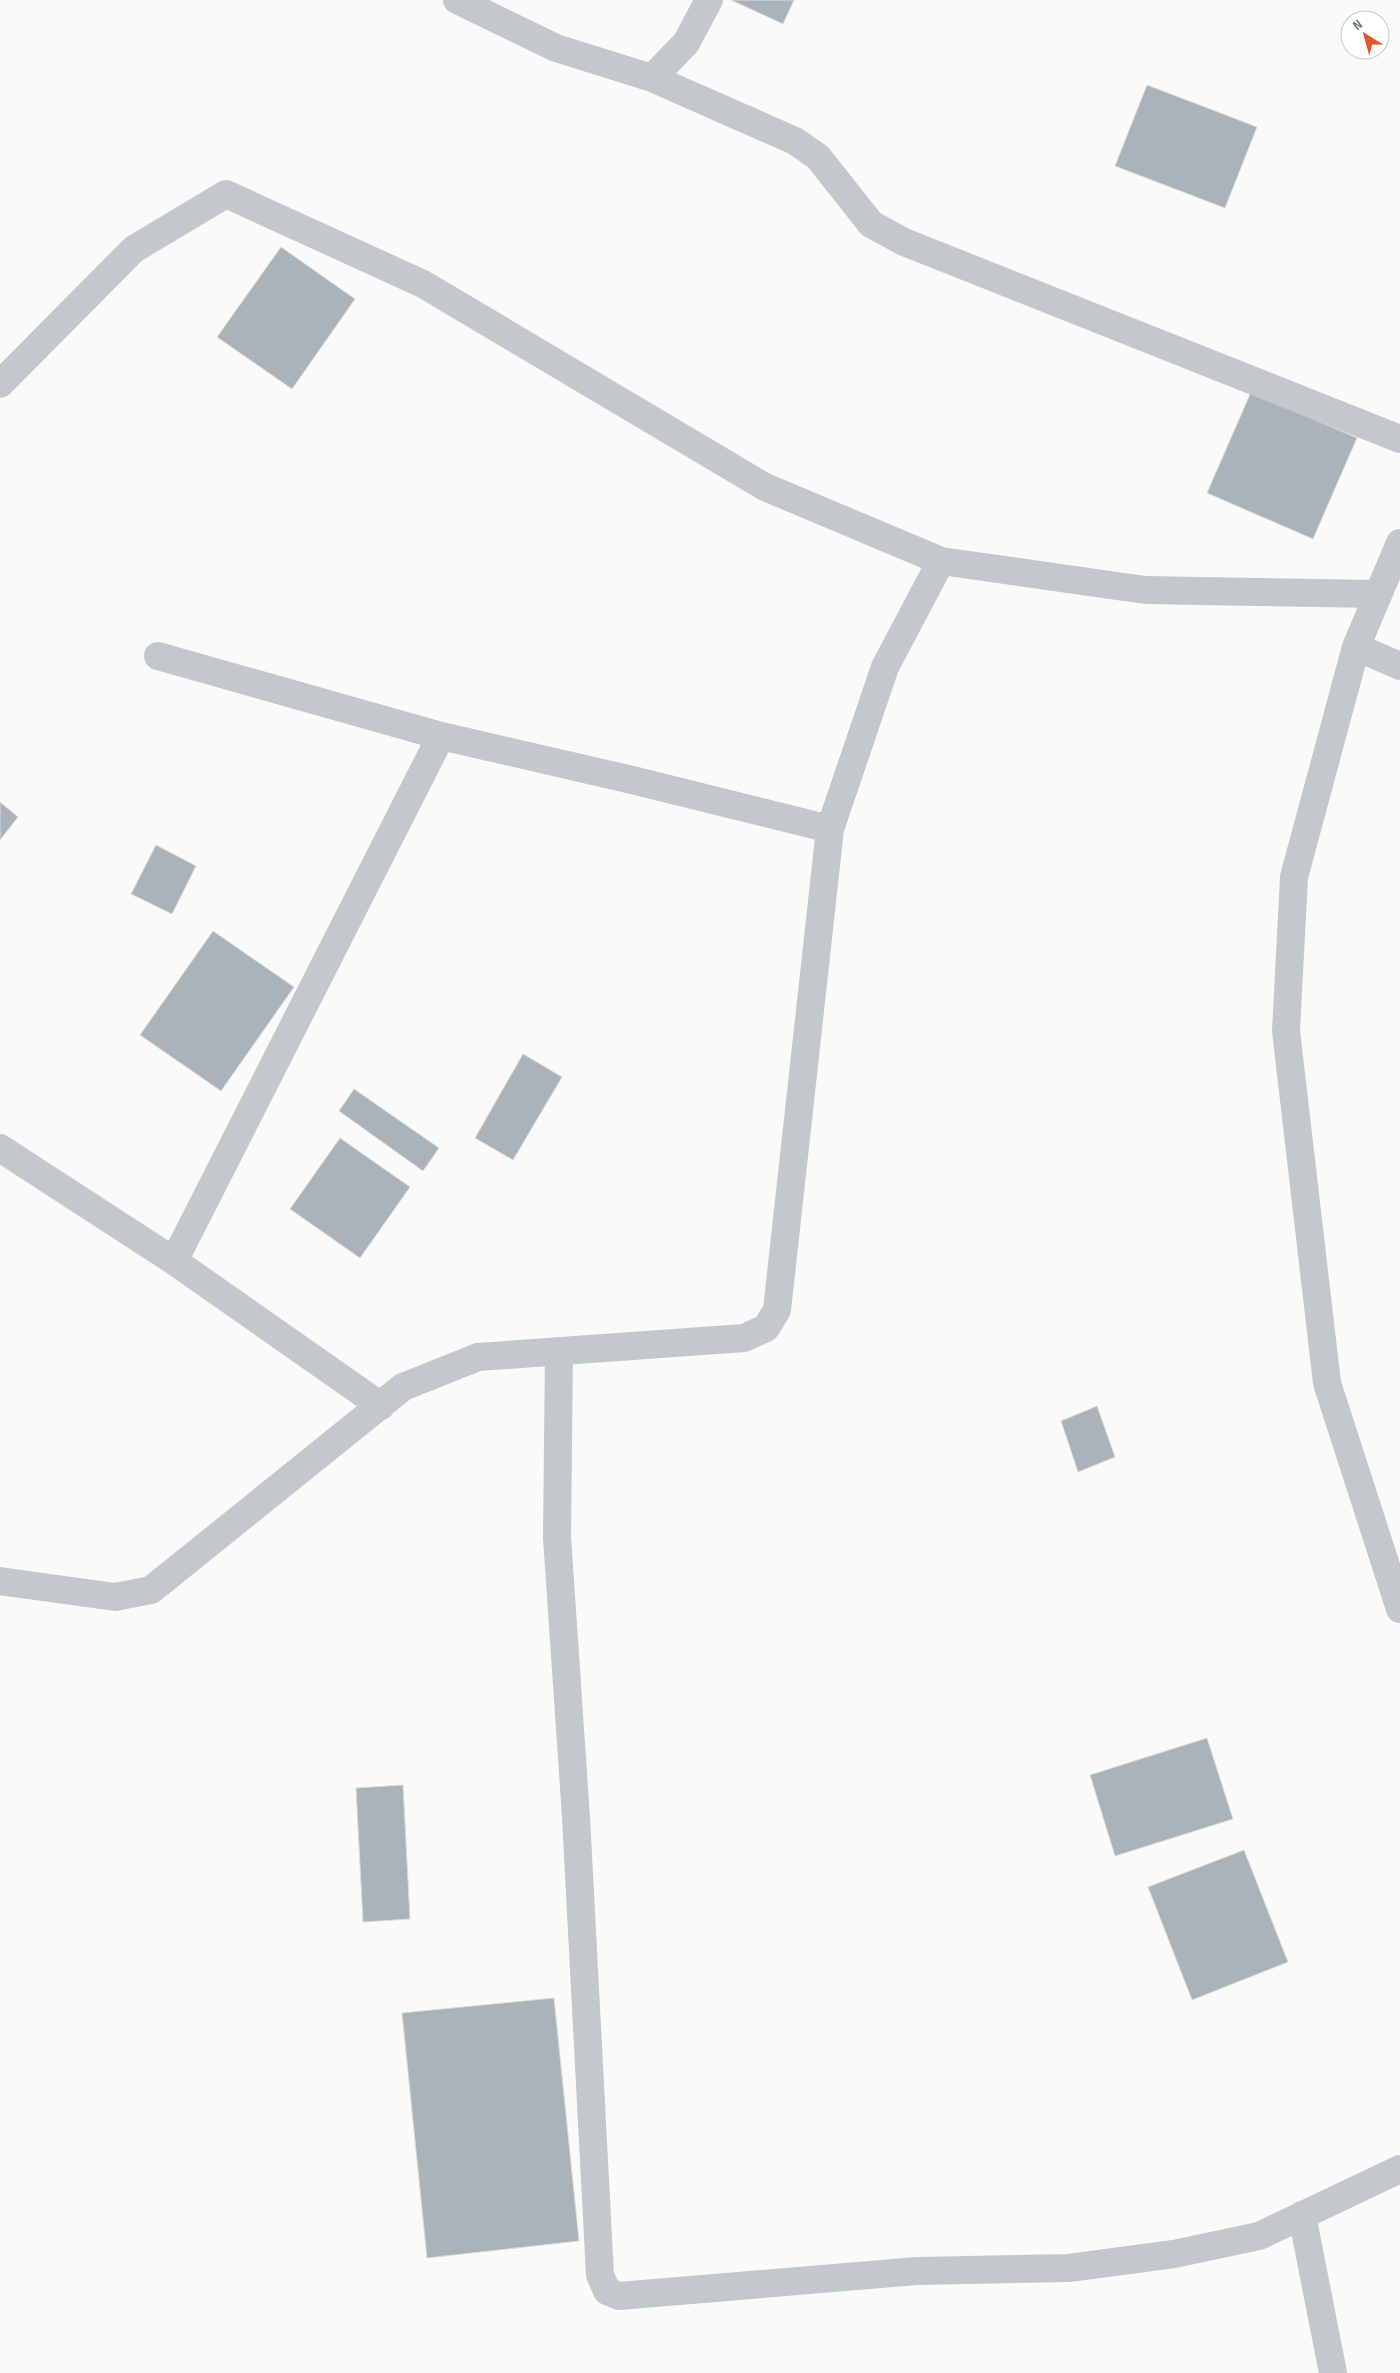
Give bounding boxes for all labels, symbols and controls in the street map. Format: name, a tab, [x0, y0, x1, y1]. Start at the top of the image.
north arrow	[1340, 10, 1390, 60]
text: N	[1349, 16, 1366, 34]

